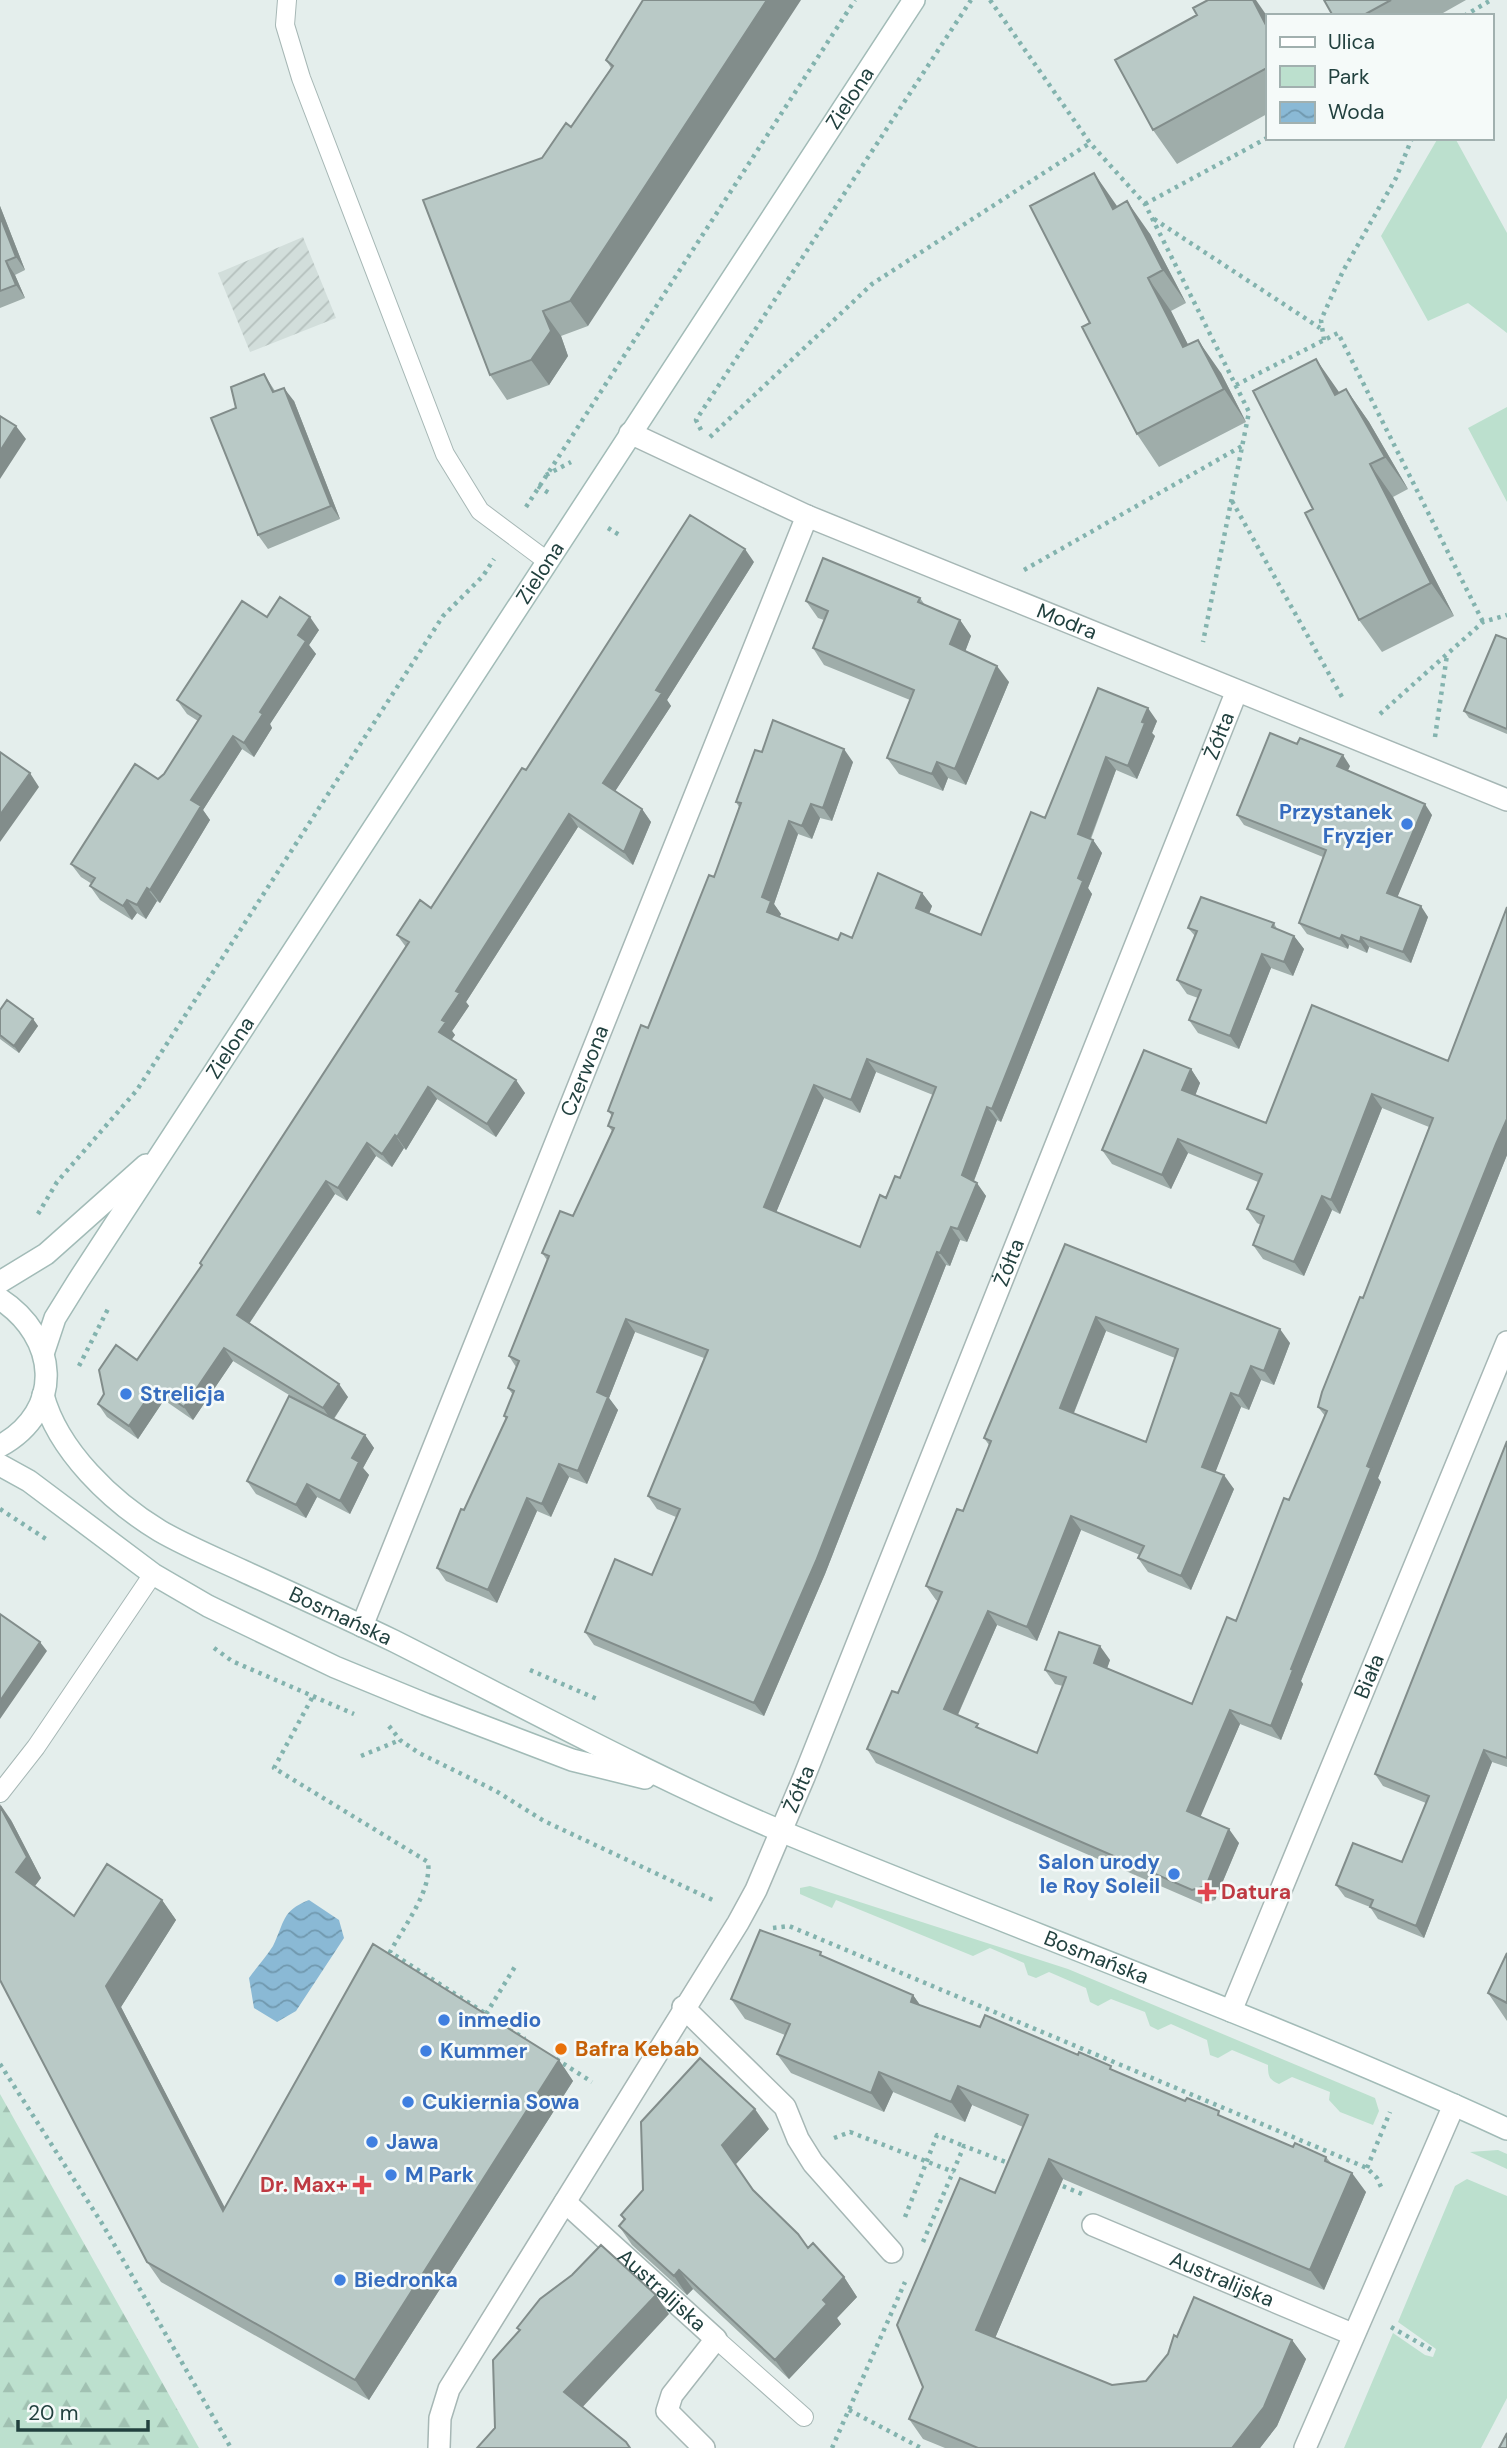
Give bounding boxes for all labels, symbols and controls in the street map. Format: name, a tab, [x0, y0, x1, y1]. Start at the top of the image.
legend	[1266, 14, 1493, 140]
text: Ulica	[1328, 28, 1375, 56]
street label: Zielona	[819, 61, 881, 135]
text: Park	[1328, 63, 1370, 91]
text: Woda	[1328, 98, 1384, 126]
street label: Zielona	[510, 536, 571, 609]
street label: Modra	[1033, 597, 1101, 646]
street label: Żółta	[1197, 708, 1241, 764]
place label: Przystanek Fryzjer	[1279, 798, 1393, 850]
marker: Przystanek Fryzjer	[1399, 816, 1415, 832]
street label: Zielona	[200, 1011, 261, 1084]
street label: Czerwona	[554, 1021, 615, 1121]
street label: Żółta	[987, 1235, 1031, 1290]
place label: Strelicja	[140, 1380, 225, 1408]
marker: Strelicja	[118, 1386, 134, 1402]
street label: Bosmańska	[285, 1580, 397, 1652]
street label: Biała	[1347, 1650, 1391, 1703]
street label: Żółta	[776, 1761, 821, 1817]
place label: Salon urody le Roy Soleil	[1038, 1848, 1160, 1900]
marker: Salon urody le Roy Soleil	[1166, 1866, 1182, 1882]
place label: Datura	[1221, 1878, 1291, 1906]
marker: Datura	[1199, 1884, 1215, 1900]
street label: Bosmańska	[1040, 1924, 1153, 1991]
place label: inmedio	[458, 2006, 541, 2034]
marker: inmedio	[436, 2012, 452, 2028]
place label: Bafra Kebab	[575, 2035, 700, 2063]
place label: Kummer	[440, 2037, 528, 2065]
marker: Bafra Kebab	[553, 2041, 569, 2057]
marker: Kummer	[418, 2043, 434, 2059]
place label: Cukiernia Sowa	[422, 2088, 580, 2116]
marker: Cukiernia Sowa	[400, 2094, 416, 2110]
place label: Jawa	[386, 2128, 439, 2156]
marker: Jawa	[364, 2134, 380, 2150]
place label: M Park	[405, 2161, 474, 2189]
marker: M Park	[383, 2167, 399, 2183]
place label: Dr. Max+	[260, 2171, 348, 2199]
marker: Dr. Max+	[354, 2177, 370, 2193]
street label: Australijska	[612, 2242, 712, 2338]
street label: Australijska	[1166, 2245, 1278, 2314]
place label: Biedronka	[354, 2266, 458, 2294]
marker: Biedronka	[332, 2272, 348, 2288]
scale bar	[18, 2388, 147, 2432]
text: 20 m	[28, 2399, 79, 2427]

